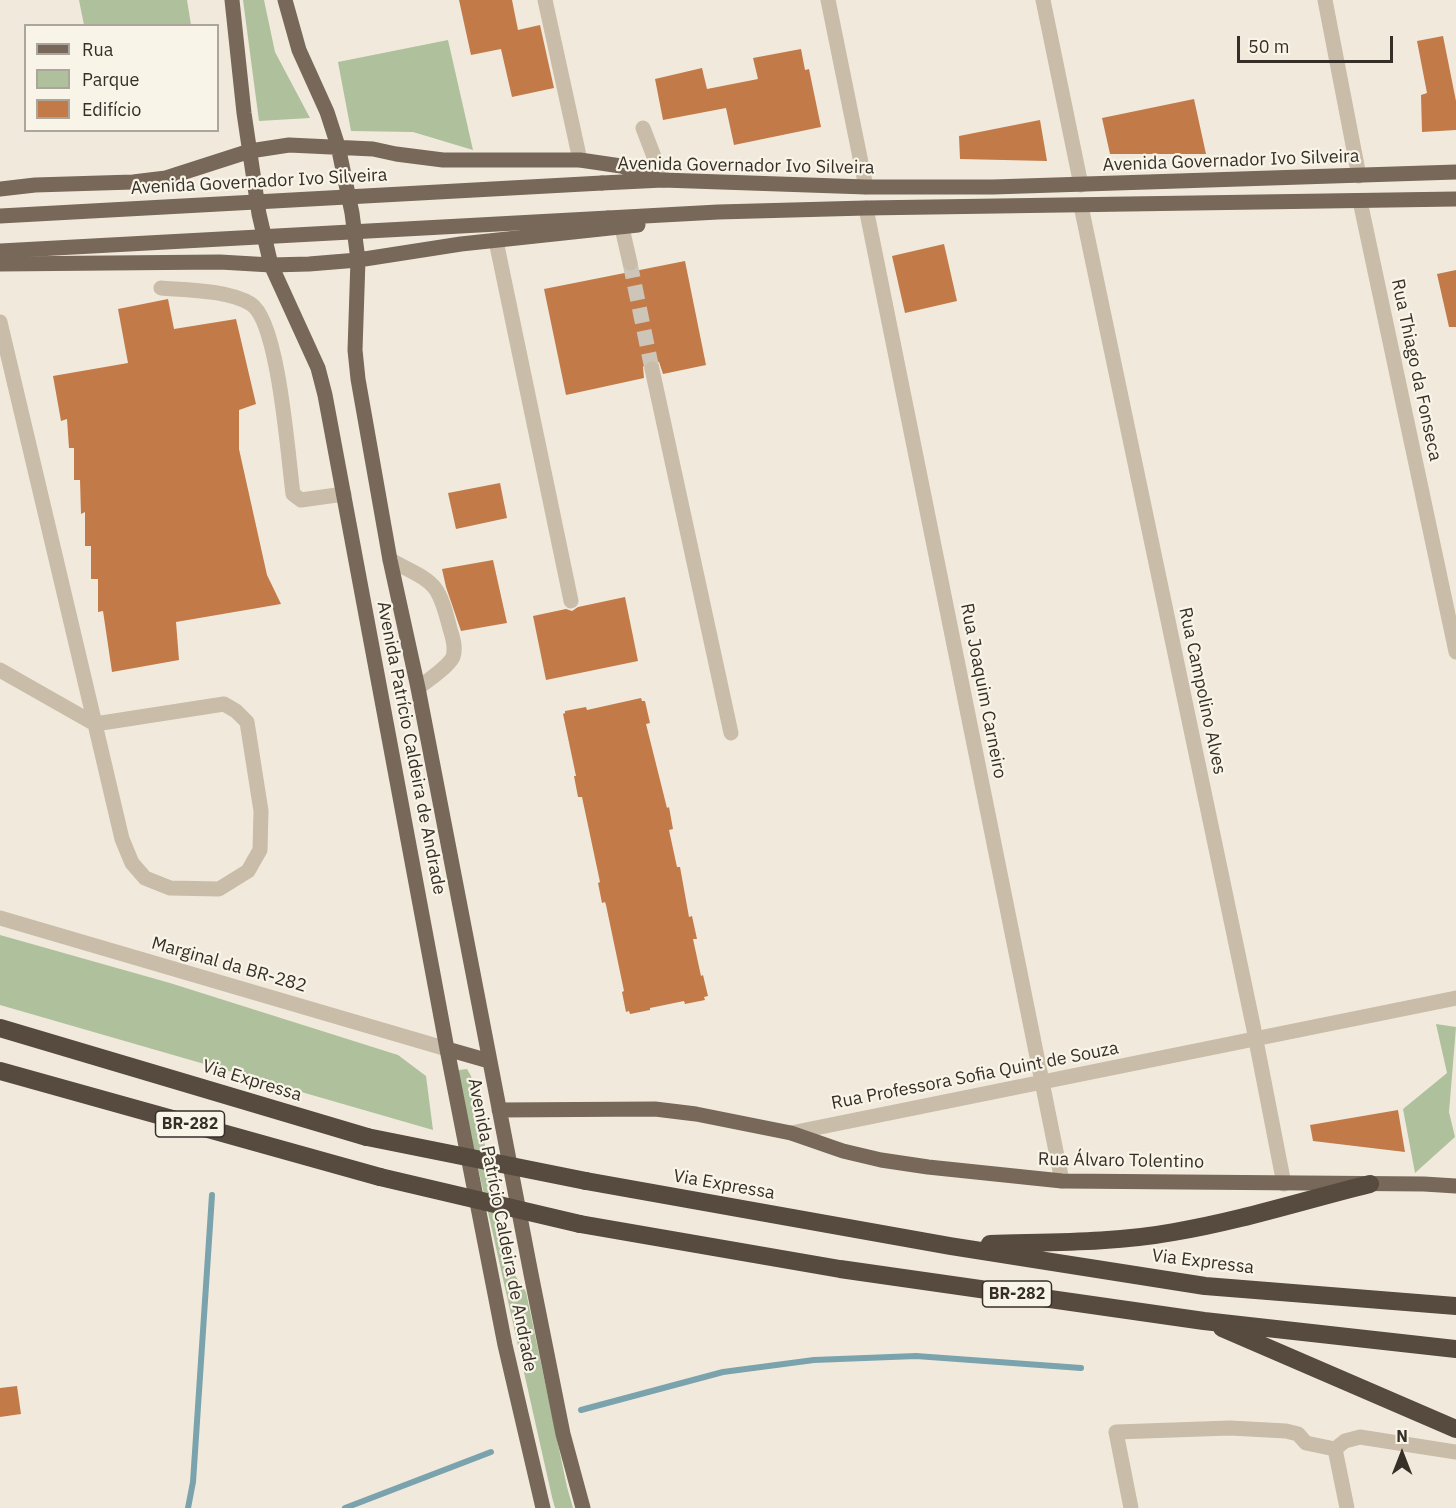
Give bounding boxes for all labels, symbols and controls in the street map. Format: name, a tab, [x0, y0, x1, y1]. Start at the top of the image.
legend	[24, 24, 219, 132]
scale bar	[1240, 24, 1396, 62]
text: 50 m	[1248, 35, 1290, 58]
text: Rua	[82, 38, 113, 61]
text: Parque	[82, 68, 139, 91]
text: Edifício	[82, 98, 141, 121]
street label: Avenida Governador Ivo Silveira	[1102, 146, 1360, 176]
street label: Avenida Governador Ivo Silveira	[617, 153, 875, 179]
street label: Avenida Governador Ivo Silveira	[130, 164, 388, 200]
street label: Rua Thiago da Fonseca	[1386, 277, 1446, 463]
street label: Avenida Patrício Caldeira de Andrade	[372, 599, 450, 897]
street label: Rua Joaquim Carneiro	[955, 601, 1011, 781]
street label: Rua Campolino Alves	[1174, 606, 1230, 776]
street label: Marginal da BR-282	[149, 933, 309, 997]
street label: Rua Professora Sofia Quint de Souza	[829, 1038, 1121, 1114]
street label: Via Expressa	[200, 1056, 304, 1106]
street label: Avenida Patrício Caldeira de Andrade	[463, 1076, 541, 1374]
road number: BR-282	[156, 1111, 225, 1137]
street label: Rua Álvaro Tolentino	[1038, 1149, 1204, 1173]
street label: Via Expressa	[671, 1165, 777, 1205]
street label: Via Expressa	[1151, 1245, 1255, 1279]
road number: BR-282	[982, 1281, 1052, 1307]
north arrow	[1372, 1424, 1432, 1484]
text: N	[1396, 1426, 1408, 1446]

